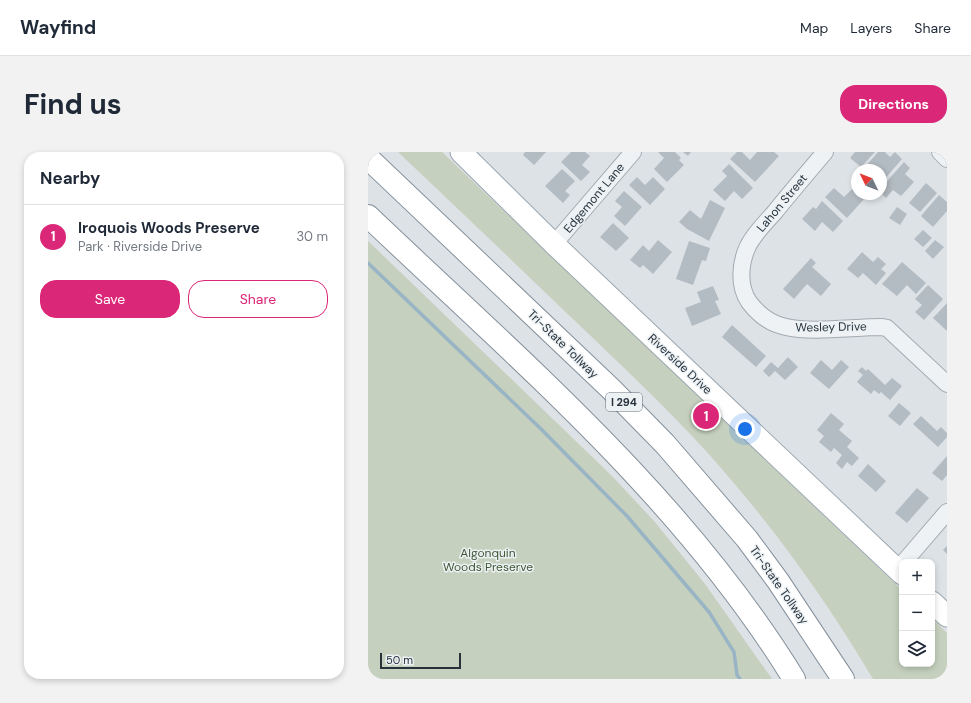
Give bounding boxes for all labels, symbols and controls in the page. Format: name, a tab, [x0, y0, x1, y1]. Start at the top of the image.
text: Wayfind	[20, 15, 96, 40]
text: Map	[800, 19, 828, 37]
text: Layers	[850, 19, 892, 37]
text: Share	[914, 19, 951, 37]
button: Directions	[840, 85, 947, 123]
text: Find us	[24, 86, 122, 123]
street label: Edgemont Lane	[560, 160, 628, 236]
north arrow	[851, 164, 887, 200]
text: Nearby	[40, 167, 100, 189]
street label: Lahon Street	[753, 170, 811, 235]
text: Iroquois Woods Preserve	[78, 218, 260, 238]
text: 1	[51, 228, 55, 245]
text: 30 m	[296, 228, 328, 245]
text: Park · Riverside Drive	[78, 238, 202, 255]
button: Save	[40, 280, 180, 318]
button: Share	[188, 280, 328, 318]
street label: Tri-State Tollway	[524, 306, 602, 382]
street label: Wesley Drive	[795, 318, 867, 336]
street label: Riverside Drive	[645, 330, 716, 398]
road number: I 294	[606, 393, 642, 411]
pin: 1	[693, 401, 719, 431]
your location	[735, 419, 755, 439]
street label: Tri-State Tollway	[746, 543, 812, 628]
park label: Algonquin Woods Preserve	[443, 545, 533, 575]
map controls	[899, 559, 935, 667]
button: +	[899, 559, 935, 595]
button: −	[899, 595, 935, 631]
button: layers	[899, 631, 935, 667]
scale bar	[380, 651, 461, 670]
text: 50 m	[386, 653, 413, 667]

